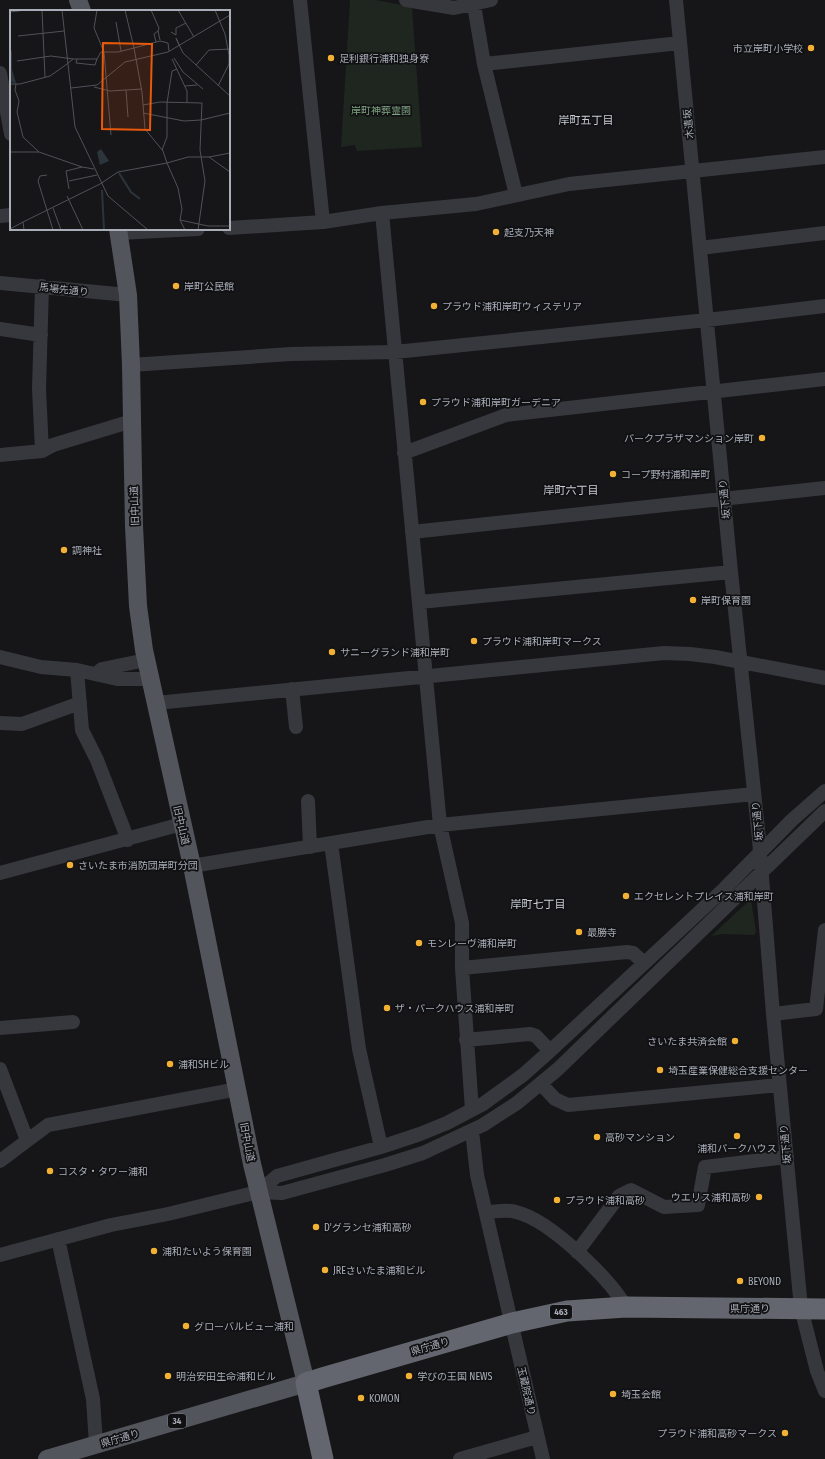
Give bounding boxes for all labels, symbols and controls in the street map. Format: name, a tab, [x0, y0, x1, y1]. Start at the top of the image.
inset map	[10, 10, 230, 230]
place label: 市立岸町小学校	[733, 43, 803, 55]
marker: 市立岸町小学校	[806, 43, 816, 53]
marker: 足利銀行浦和独身寮	[326, 53, 336, 63]
place label: 足利銀行浦和独身寮	[339, 53, 429, 65]
park label: 岸町神葬霊園	[351, 105, 411, 117]
street label: 木遣坂	[681, 108, 697, 139]
district label: 岸町五丁目	[559, 114, 614, 127]
marker: 起支乃天神	[491, 227, 501, 237]
place label: 起支乃天神	[504, 227, 554, 239]
street label: 馬場先通り	[38, 281, 89, 299]
marker: 岸町公民館	[171, 281, 181, 291]
place label: 岸町公民館	[184, 281, 234, 293]
marker: プラウド浦和岸町ウィステリア	[429, 301, 439, 311]
place label: プラウド浦和岸町ウィステリア	[442, 301, 582, 313]
marker: プラウド浦和岸町ガーデニア	[418, 397, 428, 407]
place label: プラウド浦和岸町ガーデニア	[431, 397, 561, 409]
place label: パークプラザマンション岸町	[624, 433, 754, 445]
marker: パークプラザマンション岸町	[757, 433, 767, 443]
marker: コープ野村浦和岸町	[608, 469, 618, 479]
place label: コープ野村浦和岸町	[621, 469, 710, 481]
street label: 坂下通り	[717, 478, 733, 519]
district label: 岸町六丁目	[544, 484, 599, 497]
street label: 旧中山道	[128, 486, 142, 526]
marker: 調神社	[59, 545, 69, 555]
place label: 調神社	[72, 545, 102, 557]
marker: 岸町保育園	[688, 595, 698, 605]
place label: 岸町保育園	[701, 595, 751, 607]
marker: プラウド浦和岸町マークス	[469, 636, 479, 646]
place label: プラウド浦和岸町マークス	[482, 636, 602, 648]
marker: サニーグランド浦和岸町	[327, 647, 337, 657]
place label: サニーグランド浦和岸町	[340, 647, 450, 659]
street label: 坂下通り	[750, 800, 766, 841]
street label: 旧中山道	[171, 804, 191, 846]
marker: さいたま市消防団岸町分団	[65, 860, 75, 870]
place label: さいたま市消防団岸町分団	[78, 860, 198, 872]
marker: エクセレントプレイス浦和岸町	[621, 891, 631, 901]
place label: エクセレントプレイス浦和岸町	[634, 891, 774, 903]
district label: 岸町七丁目	[511, 898, 566, 911]
marker: 最勝寺	[574, 927, 584, 937]
place label: 最勝寺	[587, 927, 617, 939]
marker: モンレーヴ浦和岸町	[414, 938, 424, 948]
place label: モンレーヴ浦和岸町	[427, 938, 517, 950]
marker: ザ・パークハウス浦和岸町	[382, 1003, 392, 1013]
place label: ザ・パークハウス浦和岸町	[395, 1003, 515, 1015]
place label: さいたま共済会館	[647, 1036, 727, 1048]
marker: さいたま共済会館	[730, 1036, 740, 1046]
marker: 浦和SHビル	[165, 1059, 175, 1069]
place label: 浦和SHビル	[178, 1059, 229, 1071]
marker: 埼玉産業保健総合支援センター	[655, 1065, 665, 1075]
place label: 埼玉産業保健総合支援センター	[668, 1065, 808, 1077]
street label: 旧中山道	[237, 1121, 257, 1163]
street label: 坂下通り	[778, 1123, 794, 1164]
marker: 浦和パークハウス	[732, 1131, 742, 1141]
marker: 高砂マンション	[592, 1132, 602, 1142]
place label: 高砂マンション	[605, 1132, 675, 1144]
place label: 浦和パークハウス	[697, 1143, 777, 1155]
marker: コスタ・タワー浦和	[45, 1166, 55, 1176]
place label: コスタ・タワー浦和	[58, 1166, 148, 1178]
place label: ウエリス浦和高砂	[671, 1192, 751, 1204]
marker: ウエリス浦和高砂	[754, 1192, 764, 1202]
marker: プラウド浦和高砂	[552, 1195, 562, 1205]
place label: プラウド浦和高砂	[565, 1195, 645, 1207]
marker: D'グランセ浦和高砂	[311, 1222, 321, 1232]
place label: D'グランセ浦和高砂	[324, 1222, 412, 1234]
marker: 浦和たいよう保育園	[149, 1246, 159, 1256]
place label: 浦和たいよう保育園	[162, 1246, 252, 1258]
marker: JREさいたま浦和ビル	[320, 1265, 330, 1275]
place label: JREさいたま浦和ビル	[333, 1265, 426, 1277]
marker: BEYOND	[735, 1276, 745, 1286]
place label: BEYOND	[748, 1276, 781, 1288]
street label: 県庁通り	[730, 1303, 770, 1315]
road number: 463	[550, 1305, 572, 1319]
marker: グローバルビュー浦和	[181, 1321, 191, 1331]
place label: グローバルビュー浦和	[194, 1321, 294, 1333]
street label: 県庁通り	[409, 1336, 451, 1358]
street label: 玉蔵院通り	[515, 1366, 537, 1417]
marker: 明治安田生命浦和ビル	[163, 1371, 173, 1381]
place label: 明治安田生命浦和ビル	[176, 1371, 276, 1383]
marker: 学びの王国 NEWS	[404, 1371, 414, 1381]
place label: 学びの王国 NEWS	[417, 1371, 492, 1383]
marker: 埼玉会館	[608, 1389, 618, 1399]
place label: 埼玉会館	[621, 1389, 661, 1401]
marker: KOMON	[356, 1393, 366, 1403]
place label: KOMON	[369, 1393, 400, 1405]
road number: 34	[168, 1414, 186, 1428]
street label: 県庁通り	[99, 1428, 141, 1450]
place label: プラウド浦和高砂マークス	[657, 1428, 777, 1440]
marker: プラウド浦和高砂マークス	[780, 1428, 790, 1438]

